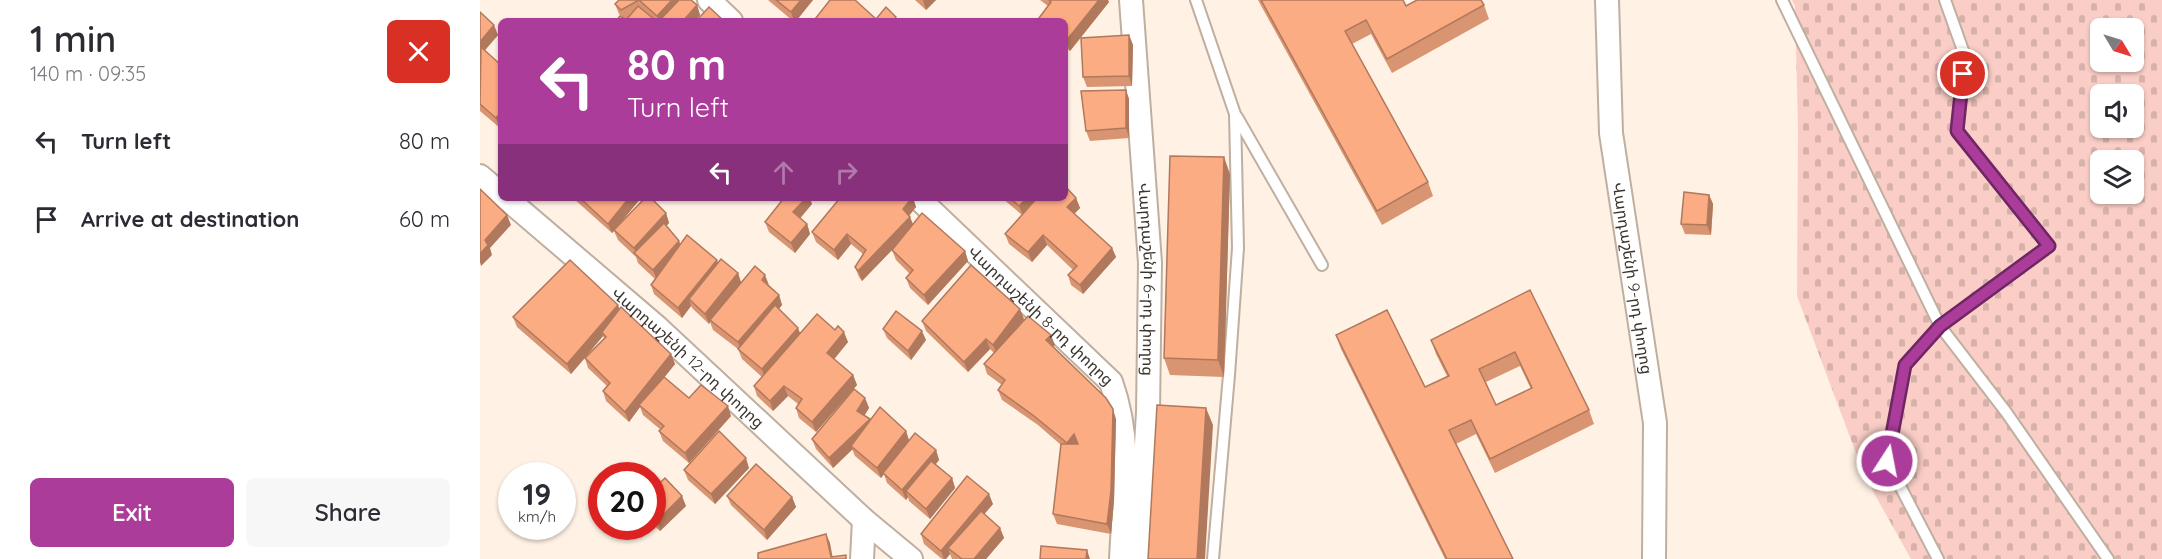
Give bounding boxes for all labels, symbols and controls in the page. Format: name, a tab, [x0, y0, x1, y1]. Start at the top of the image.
text: 1 min	[30, 16, 116, 61]
north arrow	[2090, 18, 2144, 72]
map controls	[2090, 18, 2144, 204]
button: close	[387, 20, 450, 83]
text: 80 m	[627, 38, 726, 91]
icon: left	[528, 42, 606, 120]
pin	[1937, 48, 1988, 99]
icon: arrive	[1946, 57, 1979, 90]
text: 140 m · 09:35	[30, 61, 146, 86]
button: sound	[2090, 84, 2144, 138]
text: Turn left	[627, 90, 729, 124]
icon: left	[30, 125, 63, 158]
text: Turn left	[81, 127, 171, 155]
text: 80 m	[399, 127, 450, 155]
button: layers	[2090, 150, 2144, 204]
icon: left	[704, 156, 737, 189]
icon: ahead	[767, 156, 800, 189]
icon: right	[830, 156, 863, 189]
street label: Վարդաշենի 9-րդ փողոց	[1609, 181, 1657, 376]
street label: Վարդաշենի 6-րդ փողոց	[1134, 182, 1160, 376]
icon: arrive	[30, 203, 63, 236]
text: Arrive at destination	[81, 205, 299, 233]
text: 60 m	[399, 205, 450, 233]
street label: Վարդաշենի 8-րդ փողոց	[964, 241, 1118, 389]
street label: Վարդաշենի 12-րդ փողոց	[608, 283, 769, 432]
position arrow	[1855, 429, 1919, 493]
speed limit sign: 20	[588, 462, 666, 540]
text: 19	[523, 475, 551, 513]
button: Exit	[30, 478, 234, 547]
button: Share	[246, 478, 450, 547]
text: km/h	[518, 507, 556, 526]

